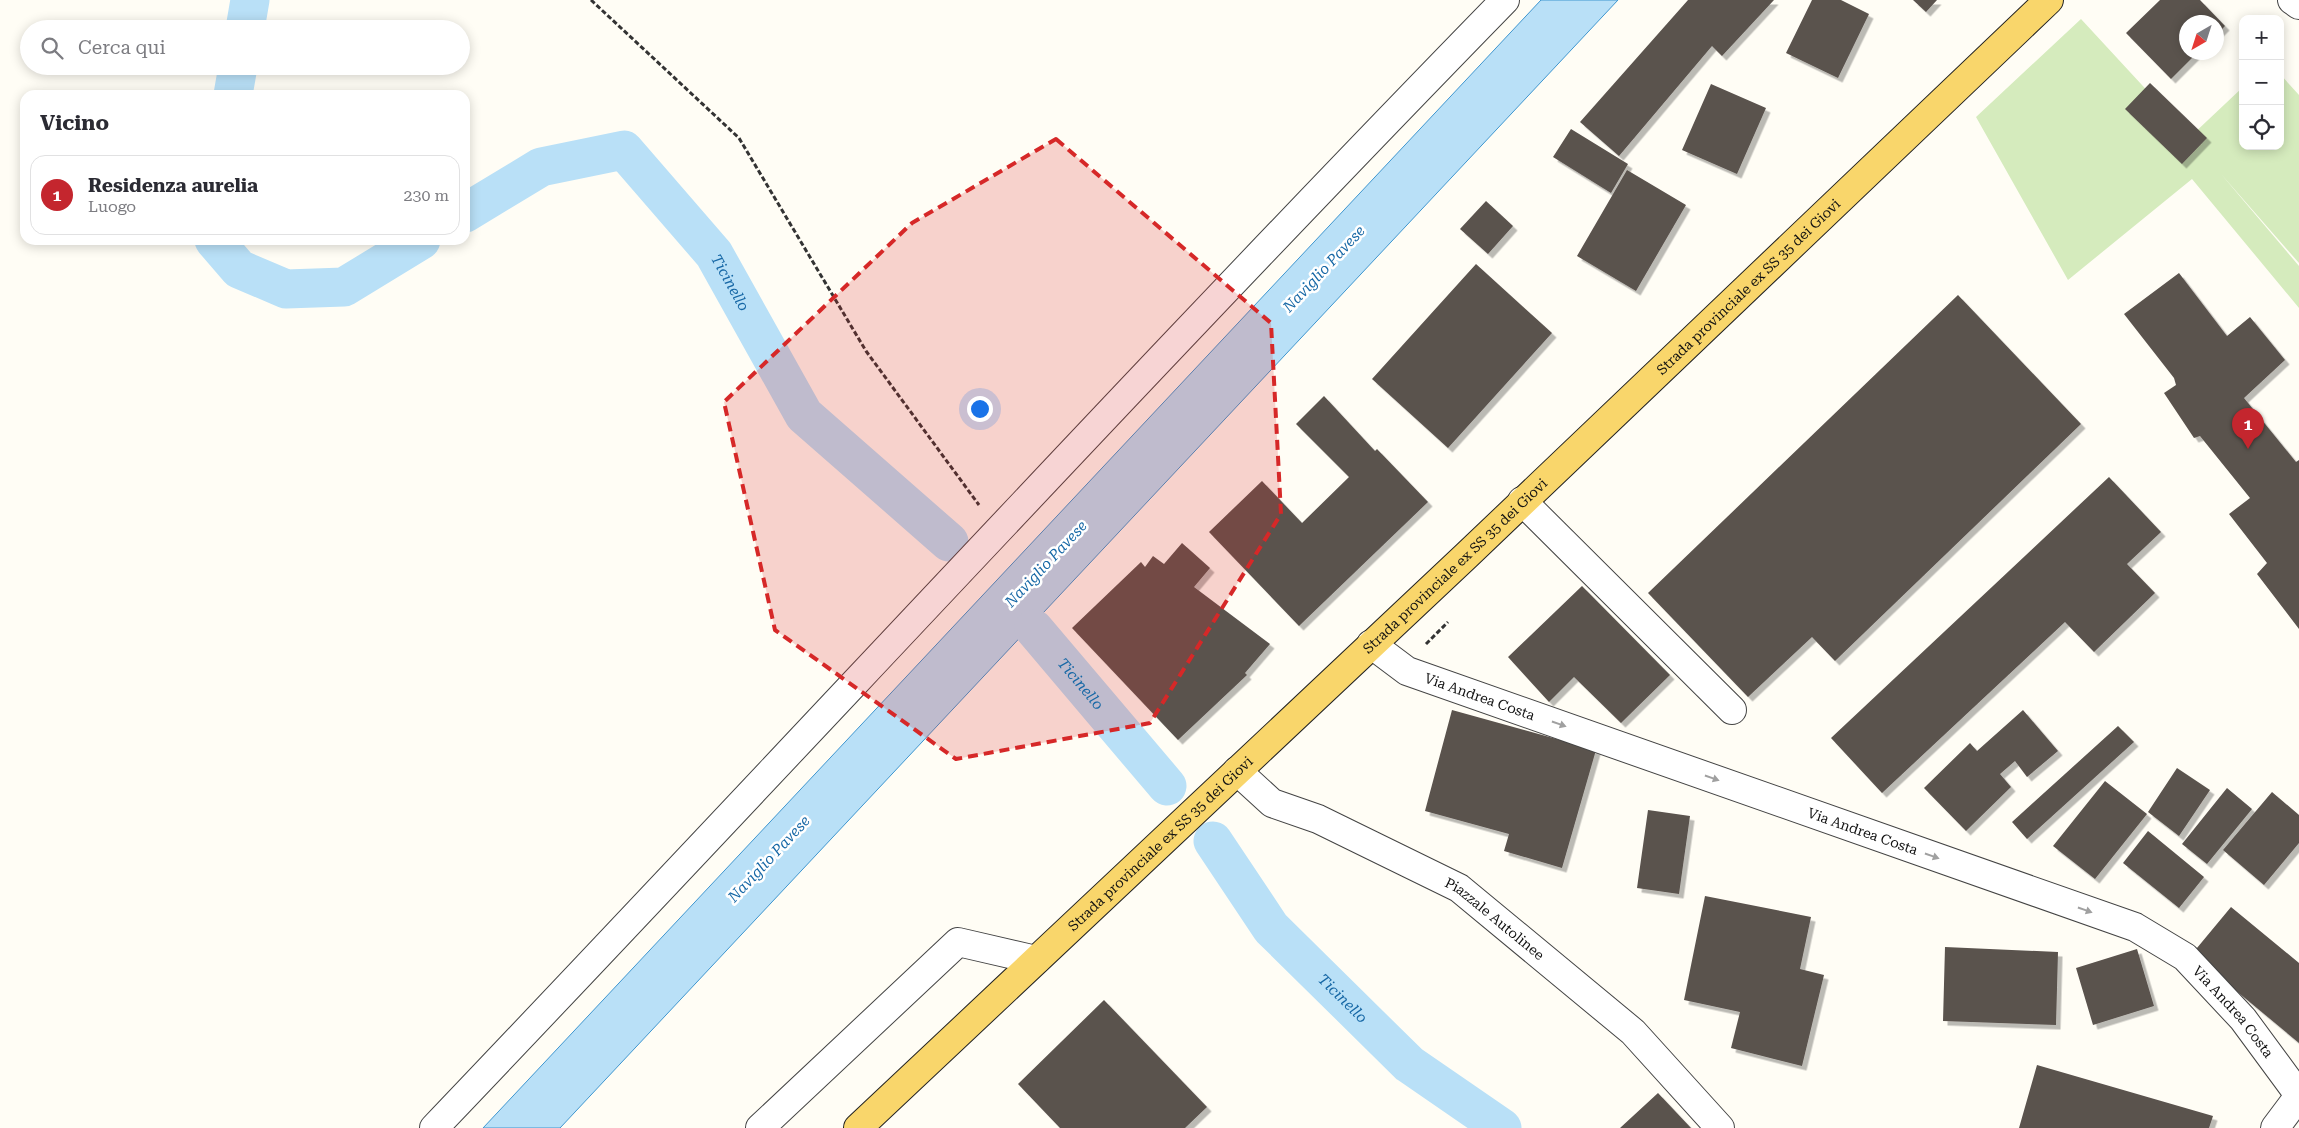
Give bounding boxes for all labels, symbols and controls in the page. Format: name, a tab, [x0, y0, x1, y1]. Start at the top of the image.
north arrow	[2179, 15, 2224, 60]
map controls	[2239, 15, 2284, 150]
button: +	[2239, 15, 2284, 60]
search box	[20, 20, 470, 75]
icon: search	[38, 34, 66, 62]
text: Cerca qui	[78, 36, 166, 59]
button: −	[2239, 60, 2284, 105]
button: locate	[2239, 105, 2284, 150]
text: Vicino	[40, 111, 109, 135]
text: Residenza aurelia	[88, 174, 258, 197]
text: 1	[53, 186, 61, 205]
text: 230 m	[403, 186, 449, 205]
street label: Strada provinciale ex SS 35 dei Giovi	[1653, 195, 1844, 378]
text: Luogo	[88, 197, 136, 216]
water label: Naviglio Pavese	[1279, 222, 1369, 317]
water label: Ticinello	[707, 251, 753, 314]
your location	[967, 396, 993, 422]
pin: 1	[2232, 408, 2264, 449]
street label: Strada provinciale ex SS 35 dei Giovi	[1360, 475, 1551, 657]
water label: Naviglio Pavese	[1001, 517, 1091, 612]
water label: Ticinello	[1054, 654, 1108, 714]
street label: Via Andrea Costa	[1422, 670, 1537, 723]
one-way arrow	[1552, 720, 1567, 728]
street label: Strada provinciale ex SS 35 dei Giovi	[1065, 753, 1256, 934]
one-way arrow	[1705, 775, 1720, 782]
street label: Via Andrea Costa	[1805, 804, 1920, 858]
water label: Naviglio Pavese	[724, 812, 814, 907]
one-way arrow	[1924, 853, 1939, 860]
street label: Piazzale Autolinee	[1442, 874, 1548, 963]
one-way arrow	[2078, 906, 2093, 914]
street label: Via Andrea Costa	[2189, 963, 2277, 1061]
water label: Ticinello	[1314, 970, 1371, 1027]

